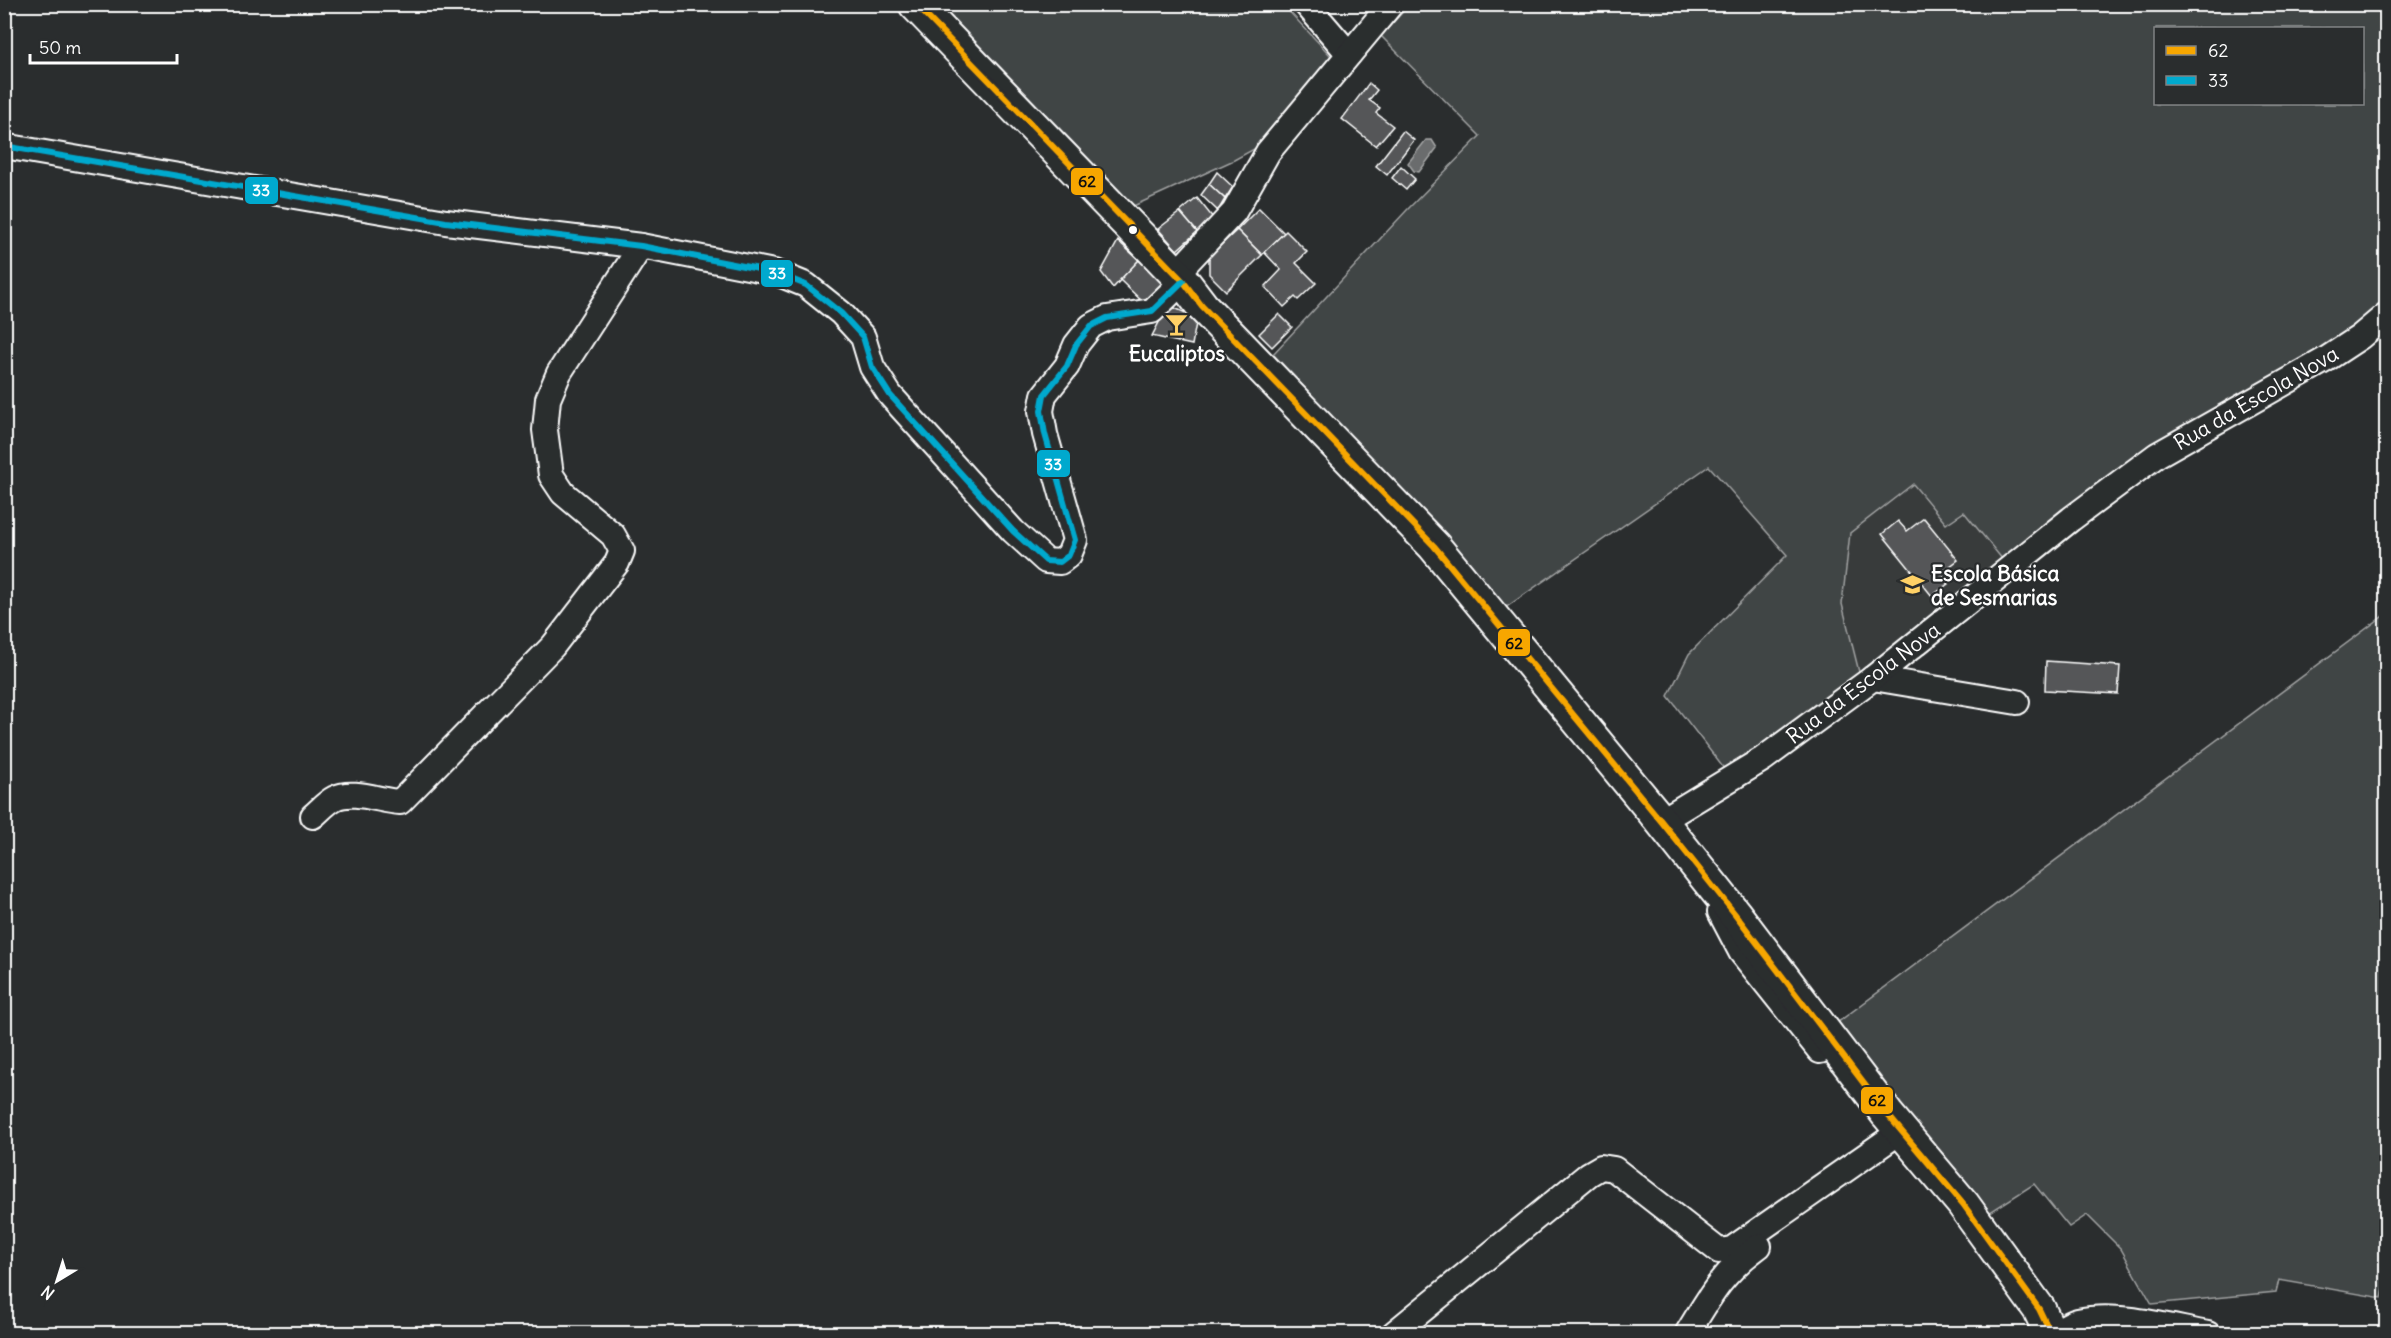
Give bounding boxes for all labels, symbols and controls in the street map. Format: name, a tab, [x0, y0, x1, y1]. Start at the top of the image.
scale bar	[30, 27, 177, 65]
legend	[2154, 27, 2364, 105]
text: 50 m	[39, 36, 81, 59]
text: 62	[2208, 39, 2228, 62]
text: 33	[2208, 69, 2228, 92]
line badge: 62	[1070, 167, 1104, 196]
text: 62	[1078, 171, 1096, 191]
line badge: 33	[244, 176, 279, 205]
text: 33	[252, 180, 270, 200]
unlabelled marker	[1127, 224, 1139, 236]
line badge: 33	[760, 259, 794, 288]
text: 33	[768, 263, 786, 283]
bar icon: Eucaliptos	[1164, 312, 1190, 338]
place label: Eucaliptos	[1129, 340, 1226, 367]
street label: Rua da Escola Nova	[2169, 340, 2343, 456]
line badge: 33	[1036, 449, 1071, 478]
text: 33	[1044, 454, 1062, 474]
place label: Escola Básica de Sesmarias	[1931, 560, 2059, 611]
school or university icon: Escola Básica de Sesmarias	[1900, 572, 1926, 598]
street label: Rua da Escola Nova	[1781, 616, 1945, 750]
line badge: 62	[1497, 628, 1531, 657]
text: 62	[1505, 633, 1523, 653]
line badge: 62	[1860, 1086, 1894, 1115]
text: 62	[1868, 1090, 1886, 1110]
north arrow	[27, 1251, 87, 1311]
text: N	[37, 1282, 58, 1304]

